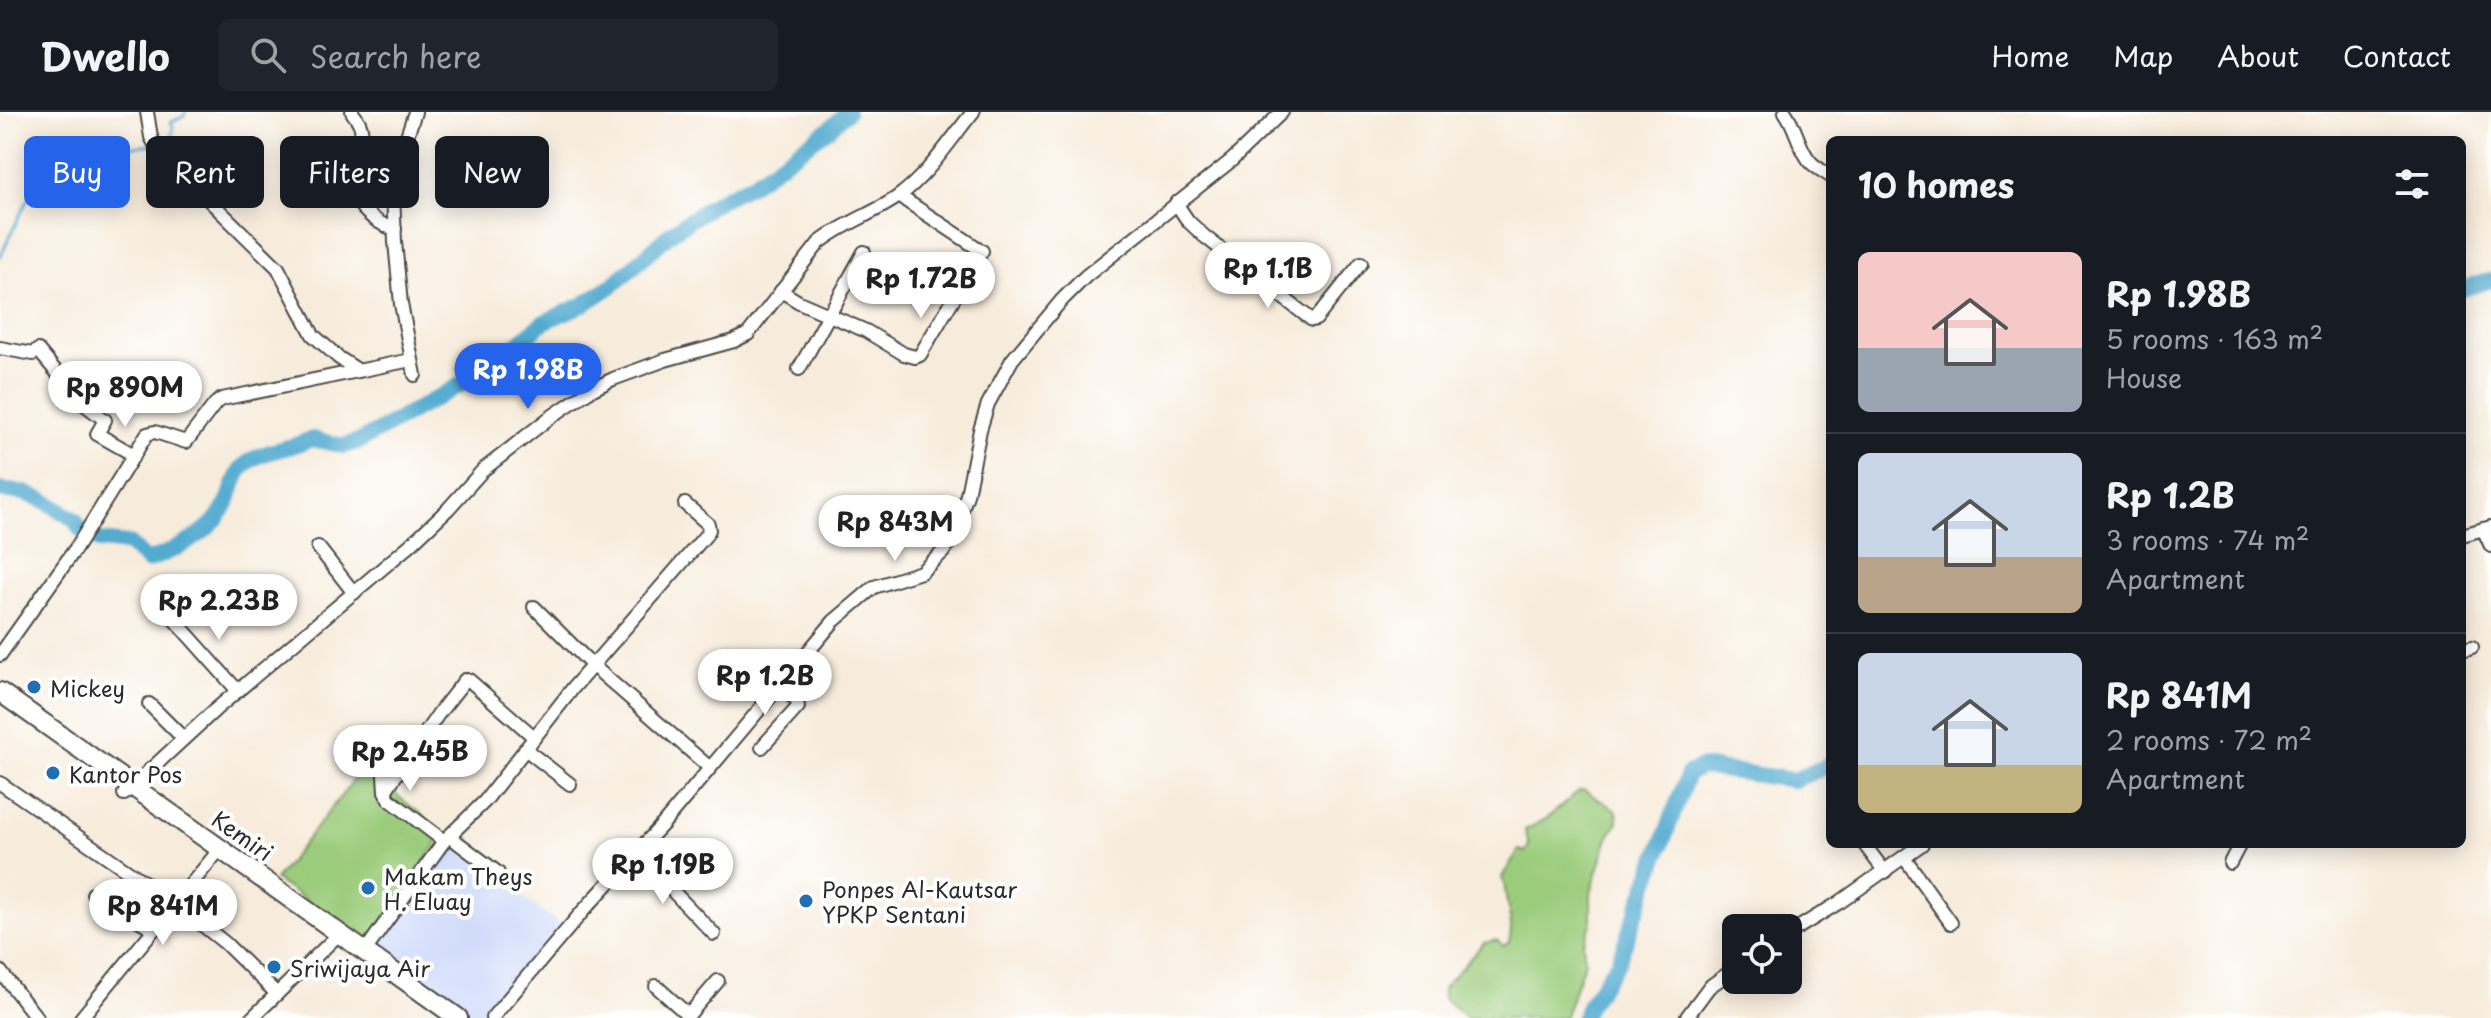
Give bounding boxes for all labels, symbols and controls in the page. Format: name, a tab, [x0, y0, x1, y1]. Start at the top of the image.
search box	[218, 19, 778, 91]
text: Dwello	[40, 27, 170, 84]
icon: search	[246, 33, 290, 77]
text: Search here	[310, 33, 481, 78]
text: Home	[1991, 34, 2069, 77]
text: Map	[2113, 34, 2173, 77]
text: About	[2217, 34, 2299, 77]
text: Contact	[2343, 34, 2451, 77]
chip: Buy	[24, 136, 130, 208]
chip: Rent	[146, 136, 264, 208]
chip: Filters	[280, 136, 419, 208]
chip: New	[435, 136, 549, 208]
text: 10 homes	[1858, 158, 2014, 210]
icon: filters	[2390, 162, 2434, 206]
pin: Rp 1.1B	[1194, 242, 1342, 310]
text: Rp 1.1B	[1223, 248, 1313, 287]
pin: Rp 1.72B	[838, 252, 1004, 320]
text: Rp 1.72B	[865, 258, 977, 297]
text: Rp 1.98B	[2106, 267, 2251, 319]
icon: home	[1922, 284, 2018, 380]
text: 5 rooms · 163 m²	[2106, 319, 2323, 358]
pin: Rp 1.98B	[445, 343, 611, 411]
text: Rp 1.98B	[473, 349, 583, 388]
text: House	[2106, 358, 2182, 397]
pin: Rp 890M	[51, 361, 199, 429]
text: Rp 890M	[66, 367, 184, 406]
text: Rp 1.2B	[2106, 468, 2235, 520]
icon: home	[1922, 485, 2018, 581]
pin: Rp 843M	[821, 495, 969, 563]
text: Rp 843M	[836, 501, 954, 540]
text: 3 rooms · 74 m²	[2106, 520, 2310, 559]
text: Apartment	[2106, 559, 2245, 598]
pin: Rp 2.23B	[136, 574, 302, 642]
text: Rp 2.23B	[158, 580, 280, 619]
pin: Rp 1.2B	[691, 649, 839, 717]
text: Rp 1.2B	[716, 655, 814, 694]
text: Rp 841M	[2106, 668, 2252, 720]
place label: Mickey	[50, 671, 125, 704]
marker: Mickey	[25, 678, 43, 696]
icon: home	[1922, 685, 2018, 781]
text: 2 rooms · 72 m²	[2106, 720, 2312, 759]
pin: Rp 2.45B	[327, 725, 493, 793]
text: Rp 2.45B	[351, 731, 469, 770]
place label: Kantor Pos	[69, 757, 182, 790]
text: Apartment	[2106, 759, 2245, 798]
marker: Kantor Pos	[44, 764, 62, 782]
street label: Kemiri	[206, 802, 280, 868]
pin: Rp 1.19B	[580, 838, 746, 906]
text: Rp 1.19B	[610, 844, 716, 883]
place label: Makam Theys H. Eluay	[384, 859, 533, 917]
place label: Ponpes Al-Kautsar YPKP Sentani	[822, 872, 1017, 930]
pin: Rp 841M	[89, 879, 237, 947]
marker: Makam Theys H. Eluay	[359, 879, 377, 897]
text: Rp 841M	[107, 885, 219, 924]
marker: Ponpes Al-Kautsar YPKP Sentani	[797, 892, 815, 910]
map controls	[1722, 914, 1802, 994]
button: locate	[1722, 914, 1802, 994]
place label: Sriwijaya Air	[290, 951, 430, 984]
marker: Sriwijaya Air	[265, 958, 283, 976]

